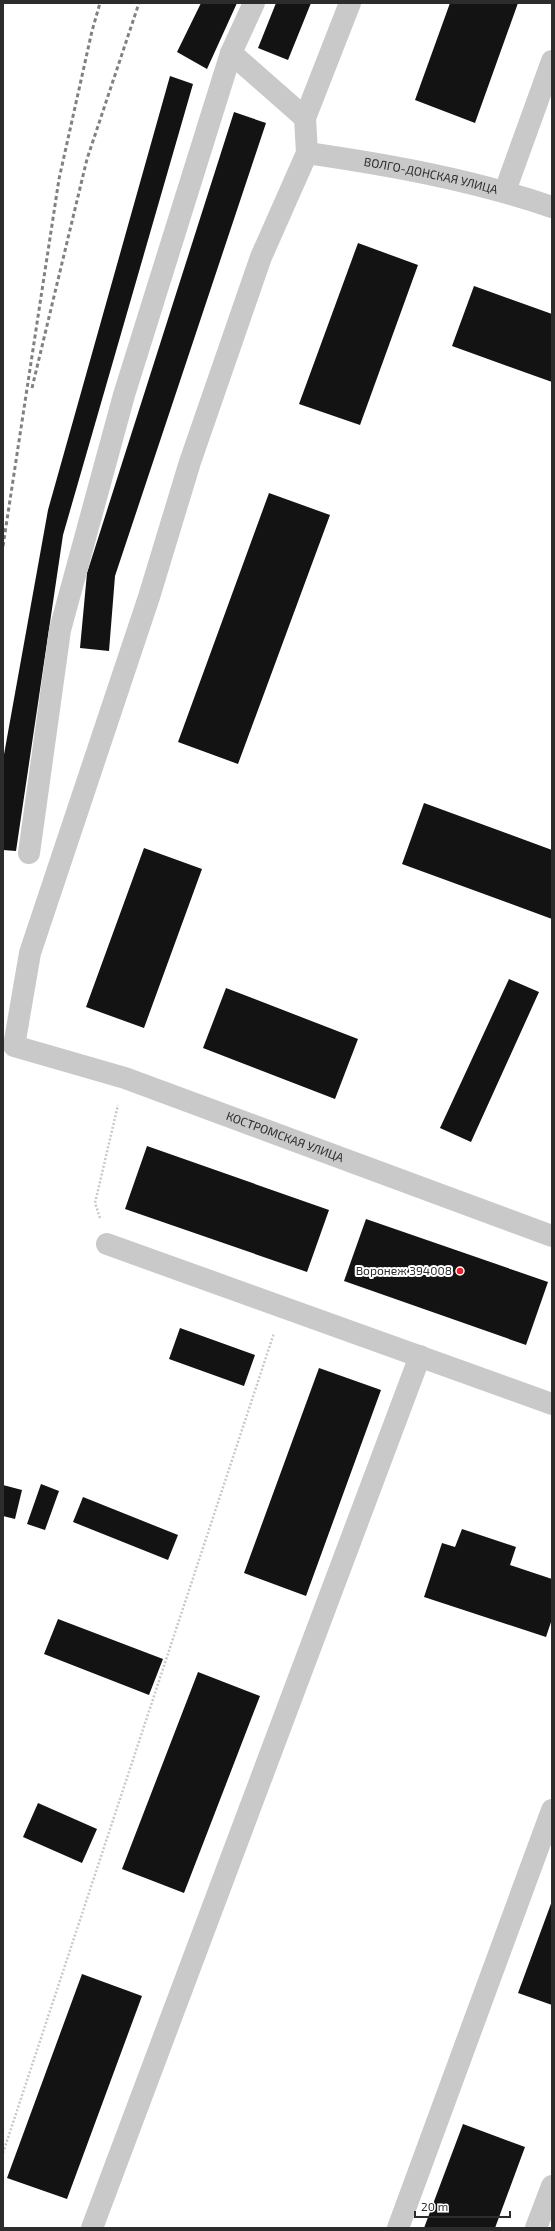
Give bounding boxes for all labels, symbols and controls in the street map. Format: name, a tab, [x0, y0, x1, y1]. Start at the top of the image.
street label: ВОЛГО-ДОНСКАЯ УЛИЦА	[363, 154, 500, 196]
street label: КОСТРОМСКАЯ УЛИЦА	[224, 1108, 346, 1165]
place label: Воронеж 394008	[356, 1263, 452, 1277]
marker: Воронеж 394008	[455, 1266, 465, 1276]
scale bar	[415, 2193, 510, 2219]
text: 20 m	[421, 2199, 448, 2213]

